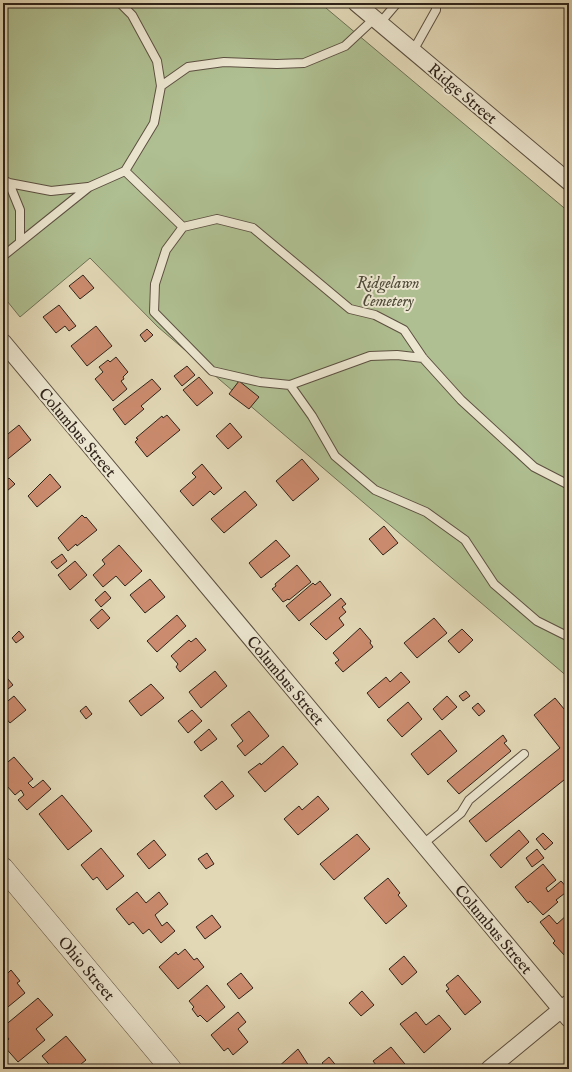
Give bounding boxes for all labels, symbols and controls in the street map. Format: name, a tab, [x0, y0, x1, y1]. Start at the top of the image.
street label: Ridge Street	[423, 60, 501, 130]
park label: Ridgelawn Cemetery	[357, 274, 419, 312]
street label: Columbus Street	[33, 385, 120, 482]
street label: Columbus Street	[241, 633, 328, 730]
street label: Columbus Street	[449, 882, 536, 979]
street label: Ohio Street	[53, 933, 118, 1006]

